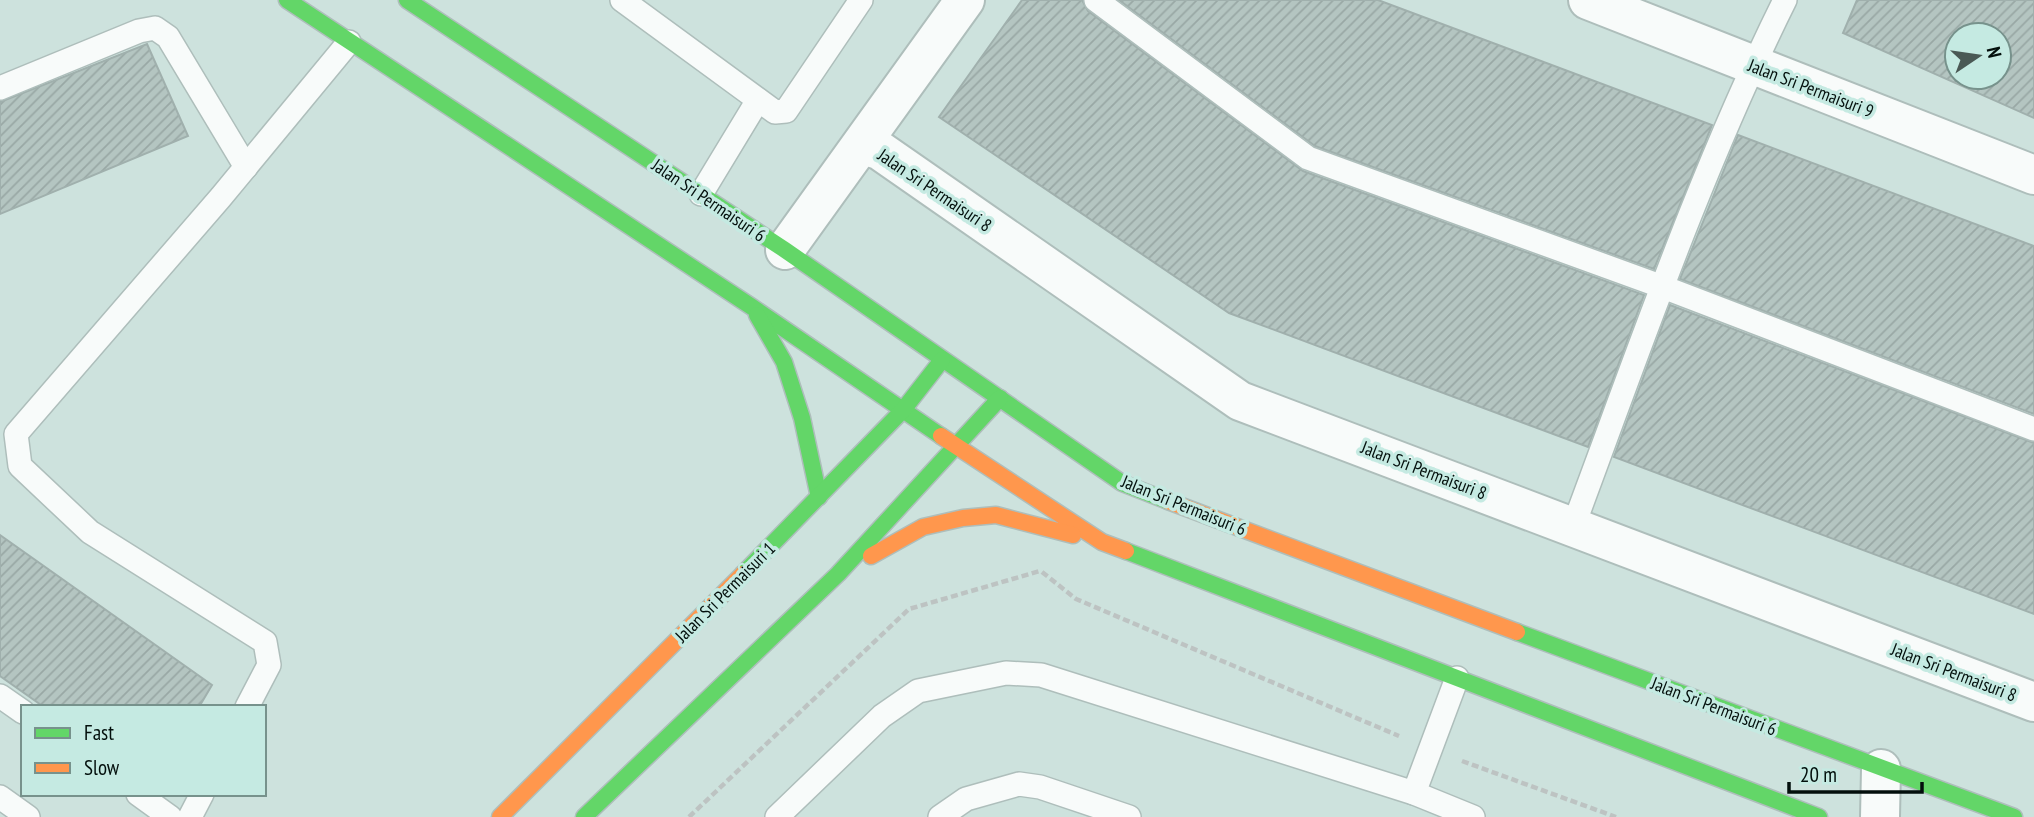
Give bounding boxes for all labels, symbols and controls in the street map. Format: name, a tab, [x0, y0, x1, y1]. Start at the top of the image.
north arrow	[1943, 21, 2013, 91]
text: N	[1982, 44, 2007, 60]
street label: Jalan Sri Permaisuri 9	[1744, 53, 1877, 122]
street label: Jalan Sri Permaisuri 8	[873, 143, 996, 237]
street label: Jalan Sri Permaisuri 6	[647, 153, 770, 247]
street label: Jalan Sri Permaisuri 8	[1357, 435, 1490, 504]
street label: Jalan Sri Permaisuri 6	[1117, 469, 1250, 540]
street label: Jalan Sri Permaisuri 1	[669, 537, 780, 648]
street label: Jalan Sri Permaisuri 8	[1887, 637, 2020, 706]
street label: Jalan Sri Permaisuri 6	[1647, 671, 1780, 740]
legend	[21, 705, 266, 796]
text: Fast	[84, 719, 114, 746]
scale bar	[1789, 750, 1922, 794]
text: Slow	[84, 754, 120, 781]
text: 20 m	[1800, 761, 1837, 788]

